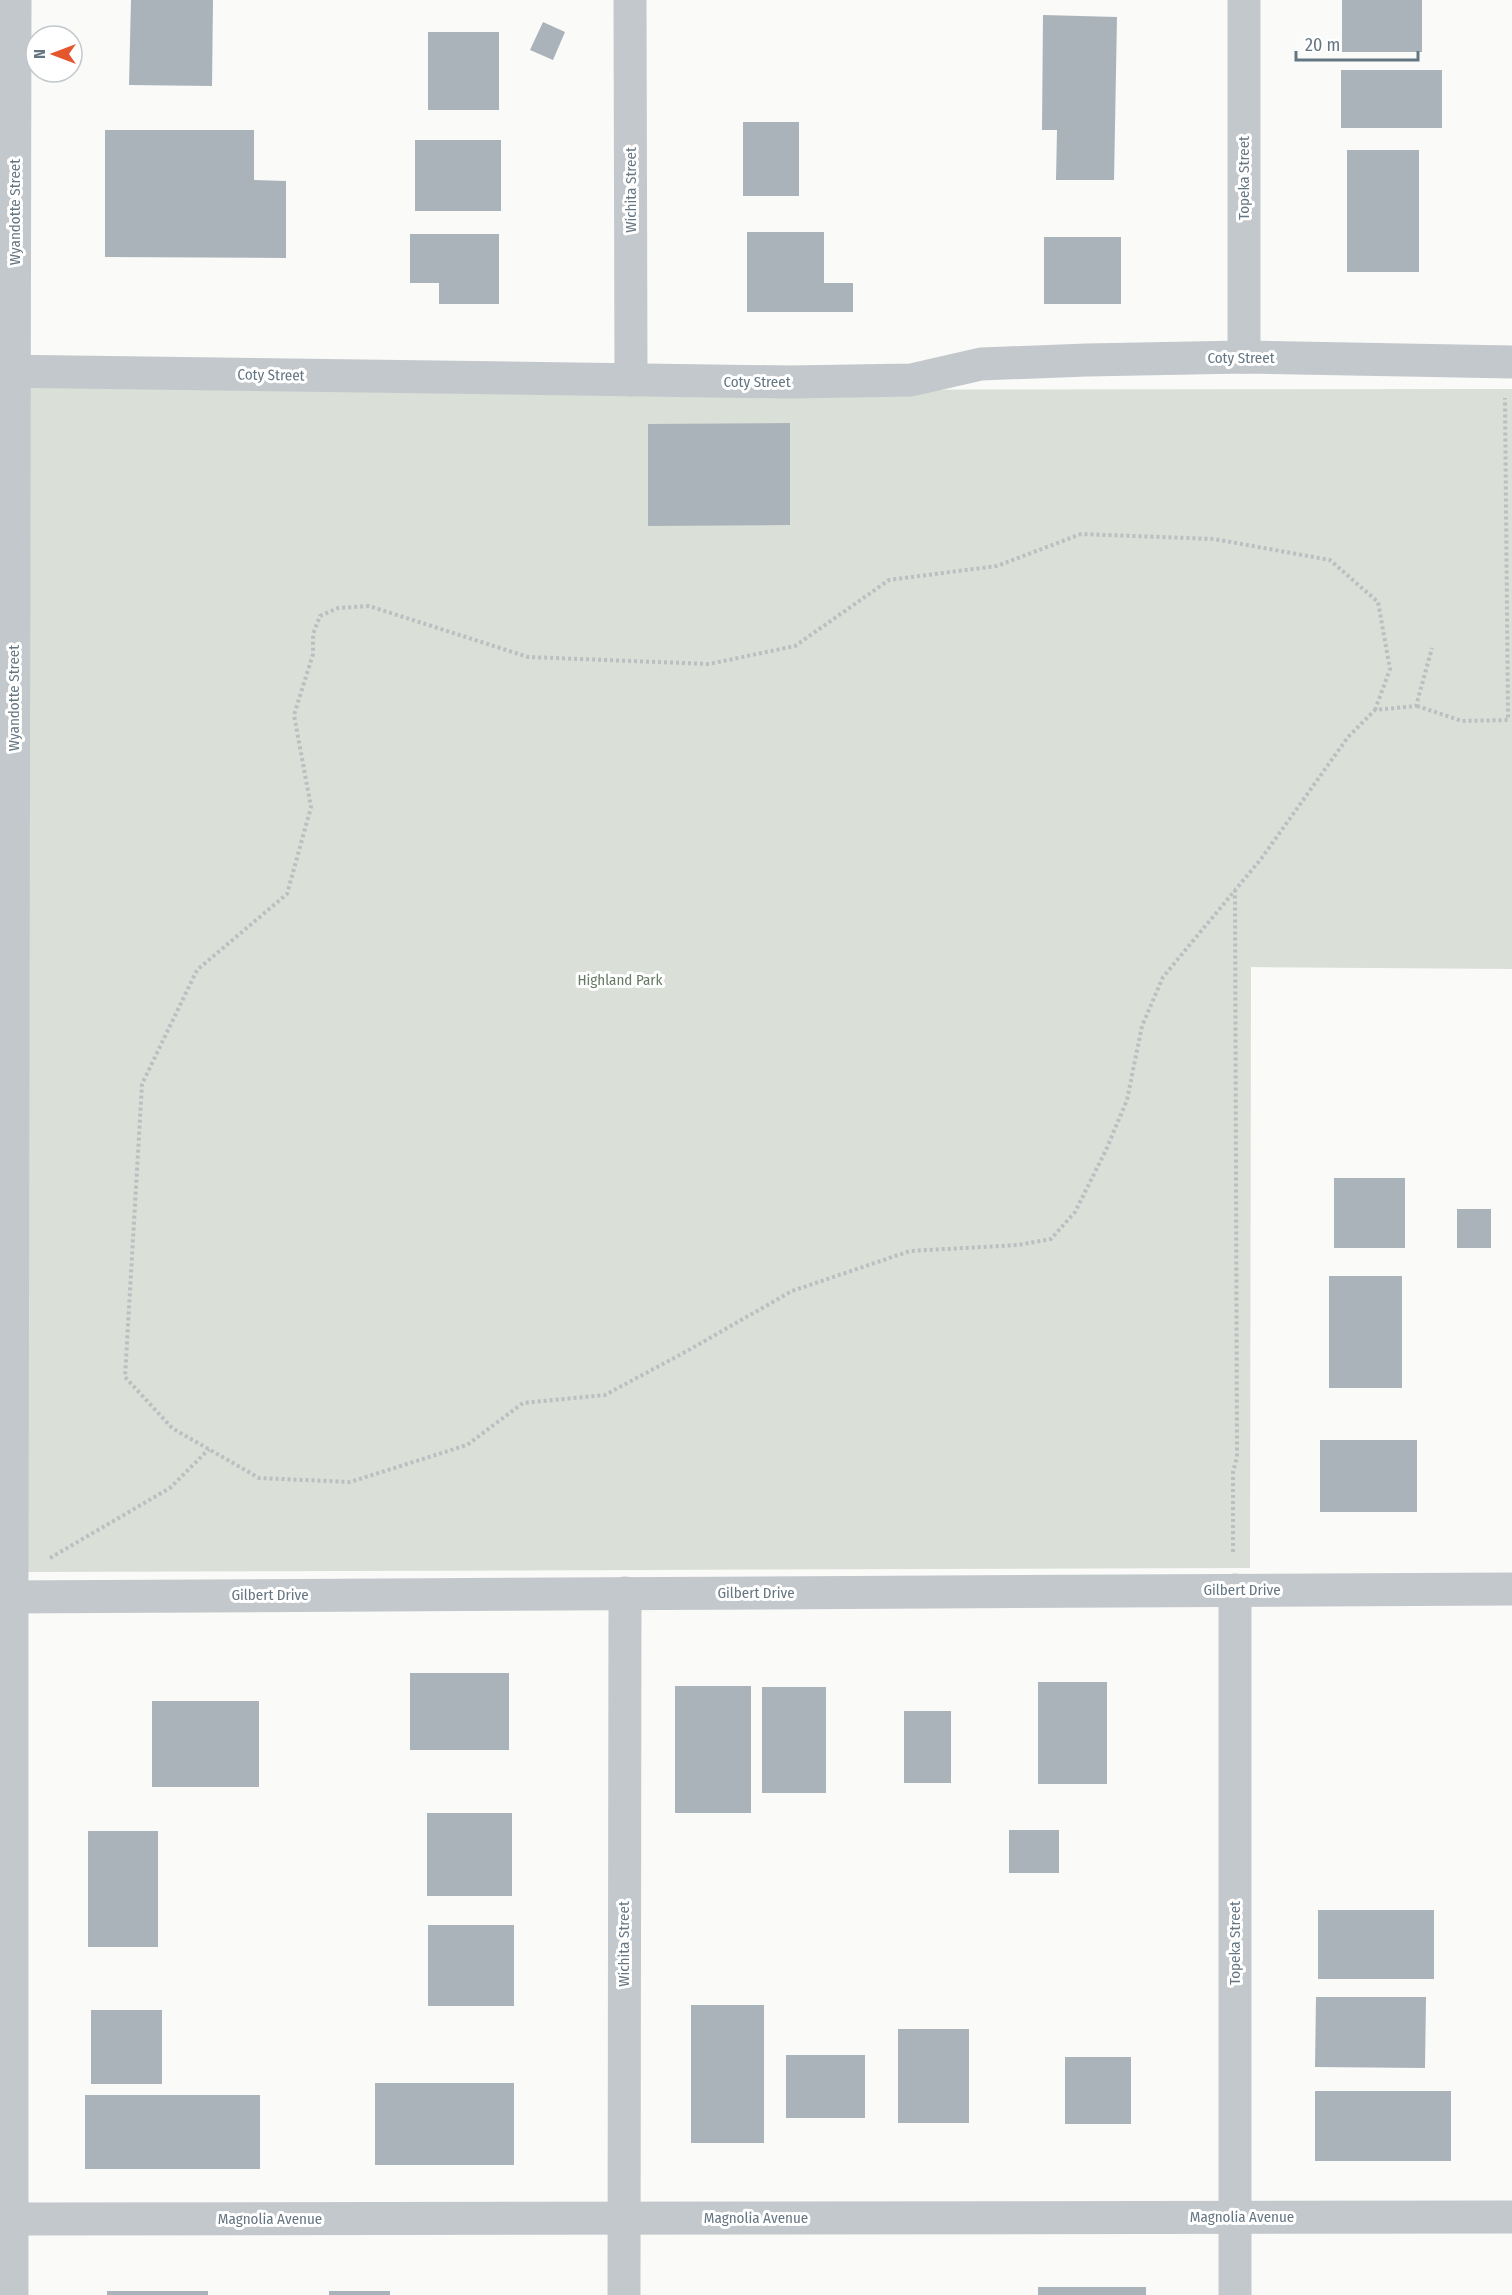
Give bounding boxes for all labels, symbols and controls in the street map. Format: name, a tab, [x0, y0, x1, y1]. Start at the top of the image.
north arrow	[24, 24, 84, 84]
scale bar	[1296, 24, 1418, 62]
text: 20 m	[1305, 34, 1340, 56]
text: N	[30, 49, 49, 59]
street label: Topeka Street	[1235, 136, 1253, 220]
street label: Wichita Street	[622, 147, 640, 233]
street label: Wyandotte Street	[6, 159, 24, 265]
street label: Coty Street	[1207, 349, 1275, 367]
street label: Coty Street	[237, 365, 305, 385]
street label: Coty Street	[723, 373, 791, 391]
street label: Wyandotte Street	[5, 645, 23, 751]
park label: Highland Park	[577, 971, 663, 989]
street label: Gilbert Drive	[1203, 1581, 1281, 1599]
street label: Gilbert Drive	[717, 1584, 795, 1602]
street label: Gilbert Drive	[231, 1586, 309, 1604]
street label: Wichita Street	[615, 1901, 633, 1987]
street label: Topeka Street	[1226, 1901, 1244, 1985]
street label: Magnolia Avenue	[1190, 2208, 1294, 2226]
street label: Magnolia Avenue	[704, 2209, 808, 2227]
street label: Magnolia Avenue	[218, 2210, 322, 2228]

